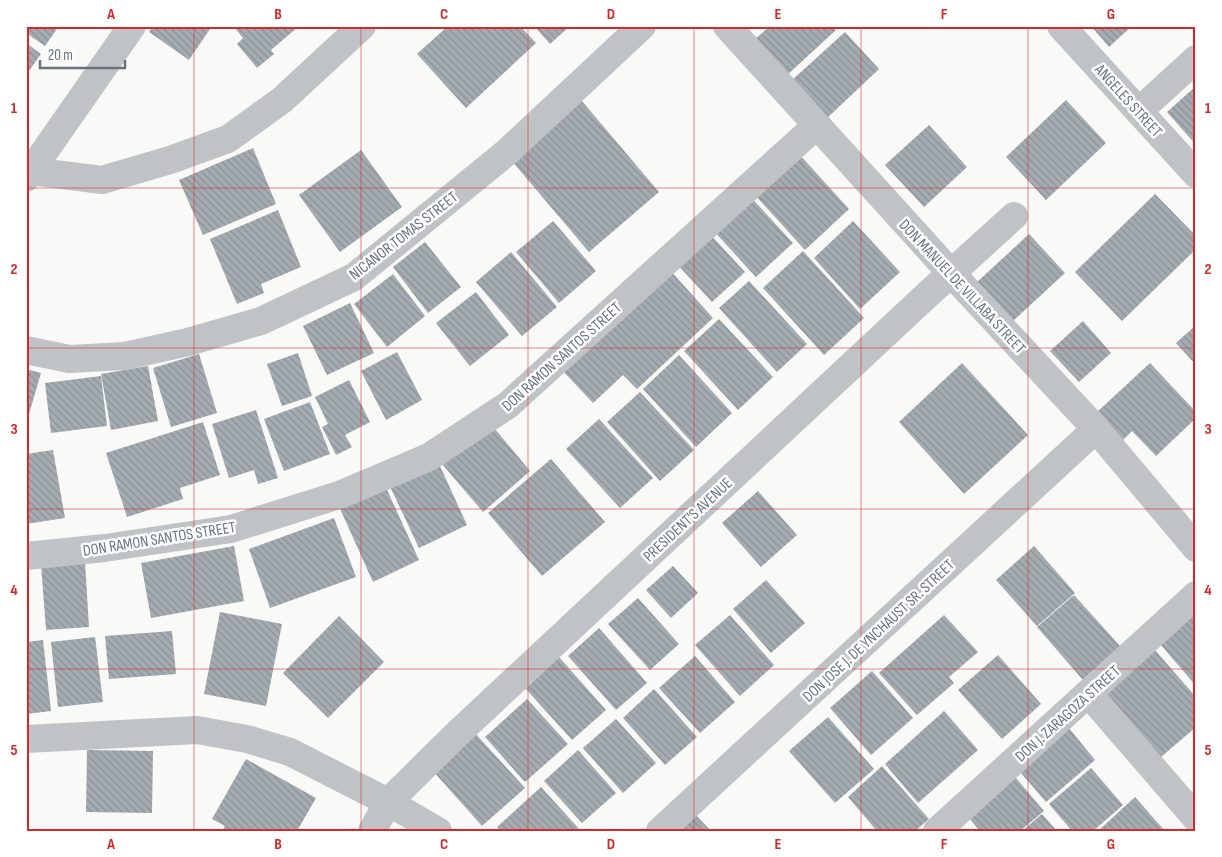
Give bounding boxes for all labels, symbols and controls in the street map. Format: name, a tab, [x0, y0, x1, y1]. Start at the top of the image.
text: A	[106, 5, 115, 24]
text: B	[274, 5, 282, 24]
text: C	[440, 5, 448, 24]
text: D	[607, 5, 615, 24]
text: E	[775, 5, 782, 24]
text: F	[941, 5, 948, 24]
text: G	[1107, 5, 1115, 24]
scale bar	[40, 38, 125, 70]
text: 20 m	[48, 46, 73, 65]
street label: ANGELES STREET	[1089, 60, 1166, 142]
text: 1	[11, 99, 18, 118]
text: 1	[1205, 99, 1212, 118]
street label: NICANOR TOMAS STREET	[346, 188, 462, 284]
street label: DON MANUEL DE VILLABA STREET	[895, 216, 1030, 359]
text: 2	[10, 260, 18, 279]
text: 2	[1204, 260, 1212, 279]
street label: DON RAMON SANTOS STREET	[498, 298, 626, 416]
text: 3	[10, 420, 18, 439]
text: 3	[1204, 420, 1212, 439]
street label: PRESIDENT'S AVENUE	[640, 474, 736, 566]
street label: DON RAMON SANTOS STREET	[82, 518, 237, 561]
street label: DON JOSE J. DE YNCHAUST SR. STREET	[799, 555, 959, 706]
text: 4	[10, 581, 18, 600]
text: 4	[1204, 581, 1212, 600]
street label: DON J. ZARAGOZA STREET	[1012, 662, 1125, 766]
text: 5	[10, 741, 18, 760]
text: 5	[1204, 741, 1212, 760]
text: A	[106, 835, 115, 854]
text: B	[274, 835, 282, 854]
text: C	[440, 835, 448, 854]
text: D	[607, 835, 615, 854]
text: E	[775, 835, 782, 854]
text: F	[941, 835, 948, 854]
text: G	[1107, 835, 1115, 854]

